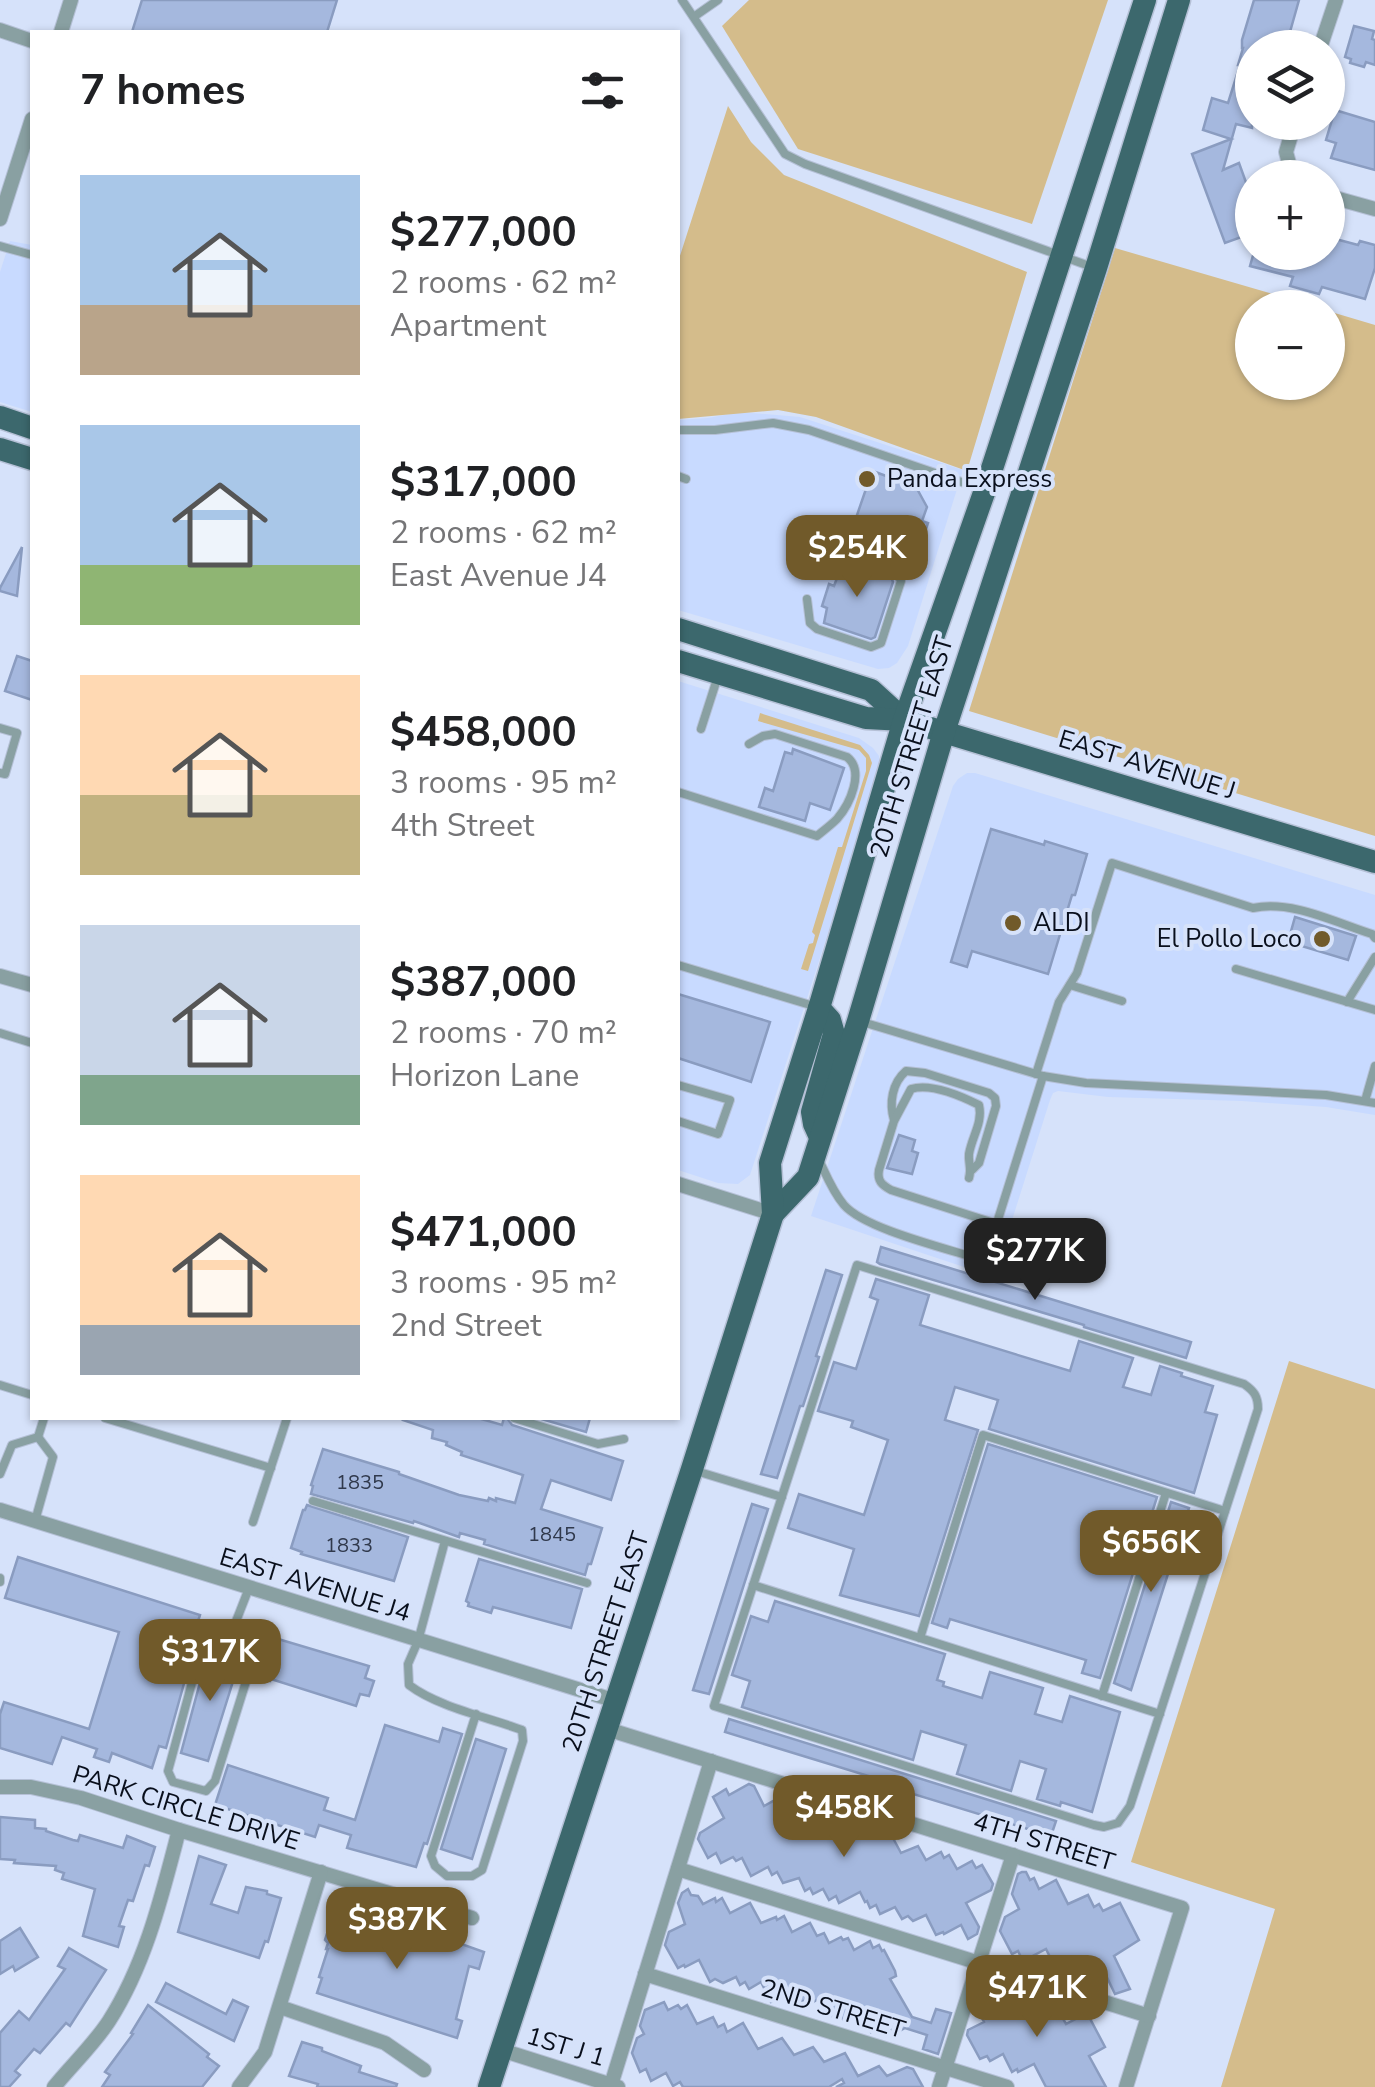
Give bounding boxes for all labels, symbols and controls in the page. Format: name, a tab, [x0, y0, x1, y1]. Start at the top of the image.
map controls	[1235, 30, 1345, 400]
button: layers	[1235, 30, 1345, 140]
text: 7 homes	[80, 62, 245, 119]
icon: filters	[575, 63, 630, 118]
button: +	[1235, 160, 1345, 270]
text: $277,000	[390, 204, 577, 261]
icon: home	[160, 215, 280, 335]
text: 2 rooms · 62 m²	[390, 261, 617, 304]
button: −	[1235, 290, 1345, 400]
text: Apartment	[390, 304, 546, 347]
text: $317,000	[390, 454, 577, 511]
place label: Panda Express	[887, 462, 1052, 496]
icon: home	[160, 465, 280, 585]
marker: Panda Express	[856, 468, 878, 490]
text: 2 rooms · 62 m²	[390, 511, 617, 554]
pin: $254K	[787, 515, 927, 600]
text: $254K	[808, 526, 906, 569]
text: East Avenue J4	[390, 554, 607, 597]
street label: 20TH STREET EAST	[862, 632, 962, 862]
text: $458,000	[390, 704, 577, 761]
icon: home	[160, 715, 280, 835]
street label: EAST AVENUE J	[1054, 722, 1240, 808]
text: 3 rooms · 95 m²	[390, 761, 617, 804]
text: 4th Street	[390, 804, 534, 847]
place label: ALDI	[1033, 906, 1090, 940]
marker: ALDI	[1002, 912, 1024, 934]
place label: El Pollo Loco	[1157, 922, 1302, 956]
marker: El Pollo Loco	[1311, 928, 1333, 950]
text: $387,000	[390, 954, 577, 1011]
icon: home	[160, 965, 280, 1085]
text: 2 rooms · 70 m²	[390, 1011, 617, 1054]
text: Horizon Lane	[390, 1054, 579, 1097]
text: $471,000	[390, 1204, 577, 1261]
icon: home	[160, 1215, 280, 1335]
pin: $277K	[965, 1218, 1105, 1303]
text: $277K	[986, 1229, 1084, 1272]
text: 3 rooms · 95 m²	[390, 1261, 617, 1304]
text: 2nd Street	[390, 1304, 542, 1347]
house number: 1835	[336, 1469, 384, 1496]
pin: $656K	[1081, 1510, 1221, 1595]
house number: 1845	[528, 1521, 576, 1548]
text: $656K	[1102, 1521, 1200, 1564]
street label: 20TH STREET EAST	[554, 1527, 658, 1757]
house number: 1833	[325, 1532, 373, 1559]
street label: EAST AVENUE J4	[215, 1540, 415, 1630]
pin: $317K	[140, 1619, 280, 1704]
text: $317K	[161, 1630, 259, 1673]
street label: PARK CIRCLE DRIVE	[68, 1757, 304, 1859]
pin: $458K	[774, 1775, 914, 1860]
text: $458K	[795, 1786, 893, 1829]
street label: 4TH STREET	[969, 1804, 1119, 1880]
pin: $387K	[327, 1887, 467, 1972]
text: $387K	[348, 1898, 446, 1941]
pin: $471K	[967, 1955, 1107, 2040]
text: $471K	[988, 1966, 1086, 2009]
street label: 2ND STREET	[757, 1971, 909, 2047]
street label: 1ST J 1	[522, 2019, 610, 2075]

